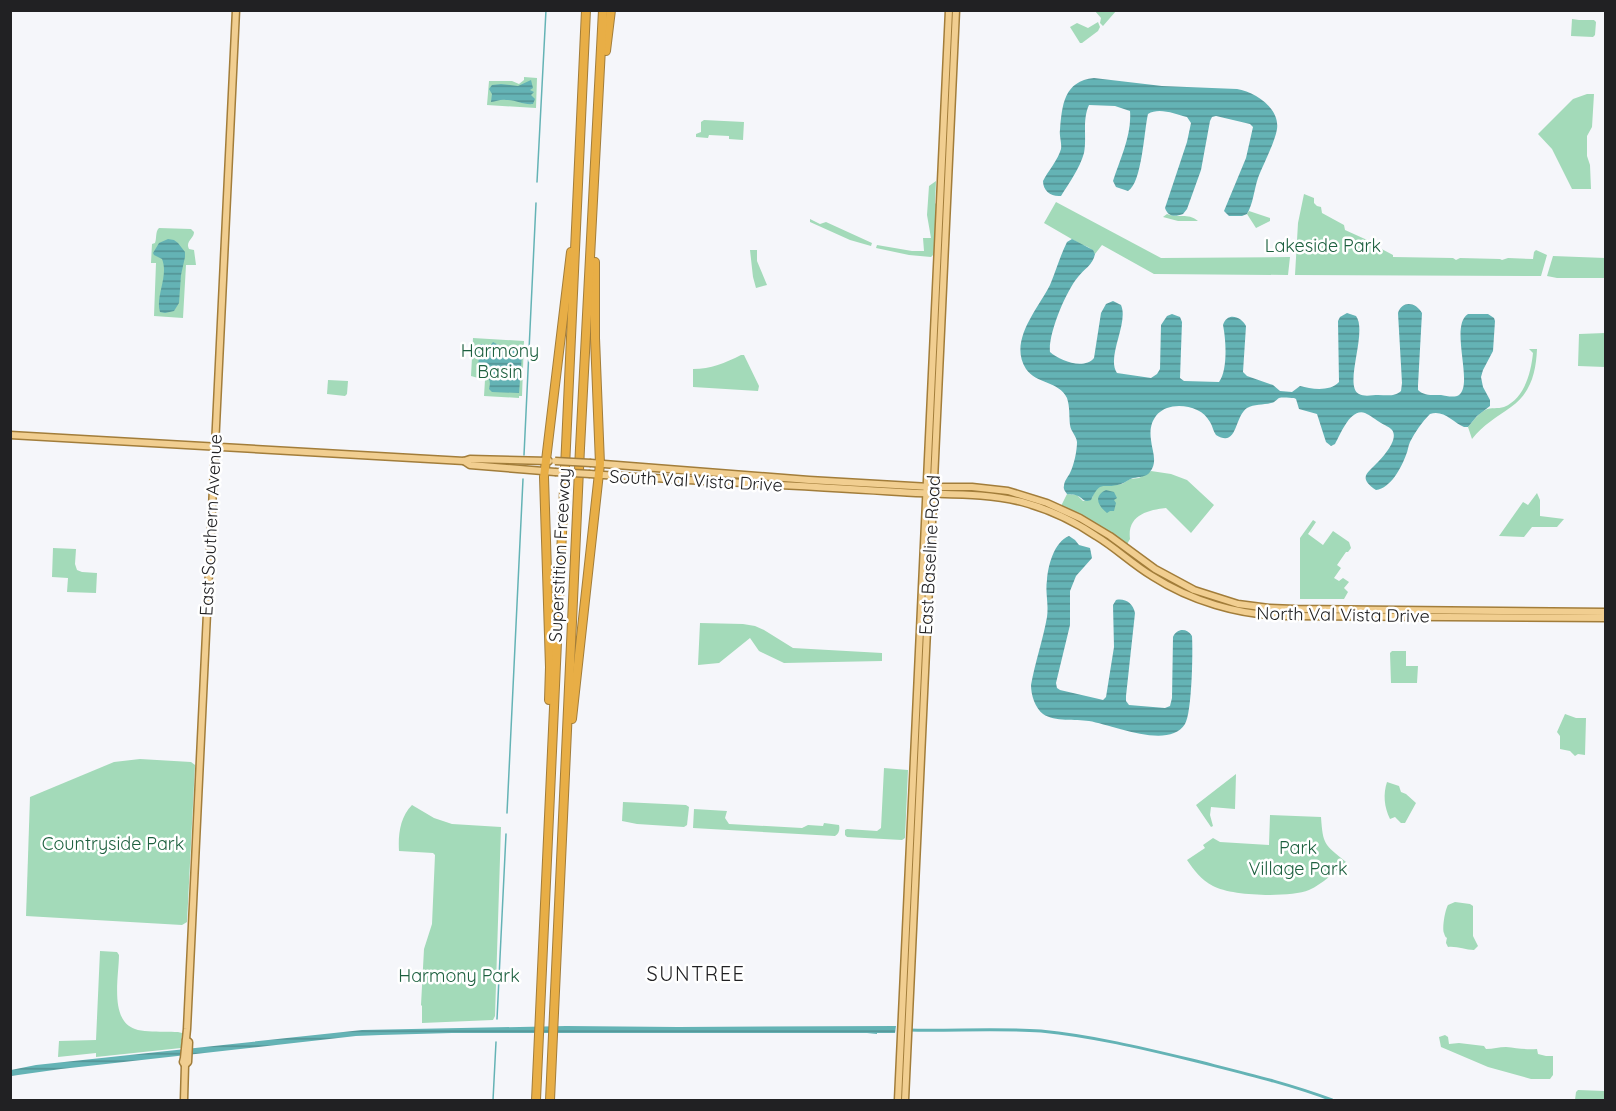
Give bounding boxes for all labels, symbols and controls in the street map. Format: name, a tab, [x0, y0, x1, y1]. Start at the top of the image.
park label: Lakeside Park	[1265, 234, 1381, 257]
park label: Harmony Basin	[461, 339, 539, 383]
street label: East Southern Avenue	[194, 433, 227, 617]
street label: South Val Vista Drive	[609, 464, 783, 497]
street label: Superstition Freeway	[543, 467, 576, 643]
street label: East Baseline Road	[914, 474, 945, 635]
street label: North Val Vista Drive	[1256, 601, 1430, 628]
park label: Countryside Park	[42, 832, 184, 855]
park label: Park Village Park	[1248, 836, 1348, 880]
district label: SUNTREE	[647, 961, 745, 986]
park label: Harmony Park	[398, 964, 520, 987]

